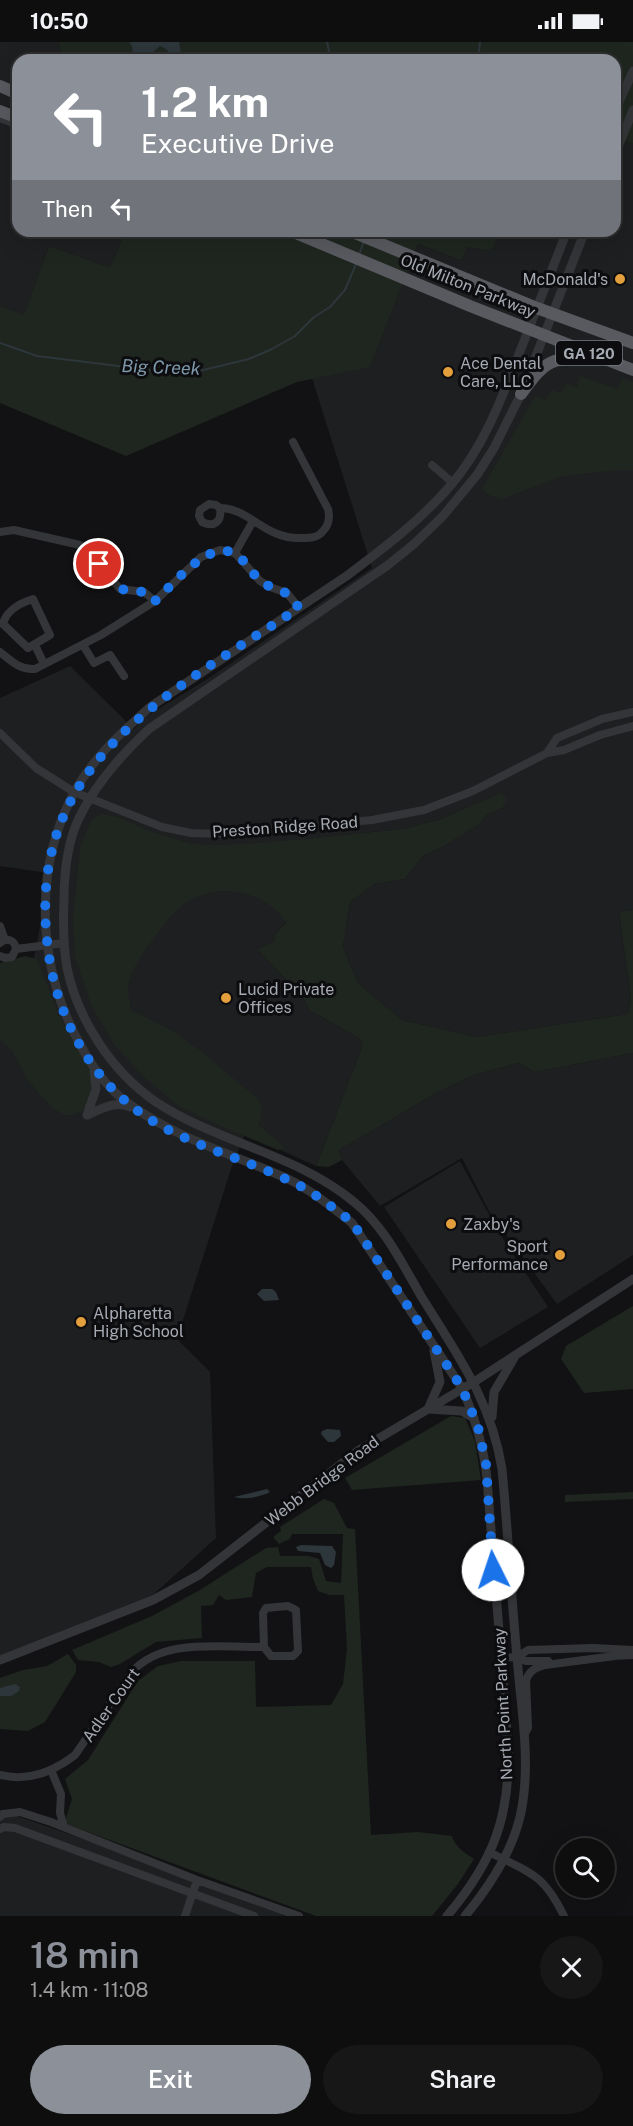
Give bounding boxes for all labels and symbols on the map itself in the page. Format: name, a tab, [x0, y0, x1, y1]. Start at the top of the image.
street label: Old Milton Parkway	[398, 250, 539, 322]
place label: McDonald's	[522, 270, 608, 289]
marker: McDonald's	[613, 272, 627, 286]
road number: GA 120	[556, 341, 622, 365]
place label: Ace Dental Care, LLC	[460, 354, 542, 391]
water label: Big Creek	[121, 355, 201, 379]
marker: Ace Dental Care, LLC	[441, 365, 455, 379]
pin	[73, 538, 124, 589]
street label: Preston Ridge Road	[211, 812, 359, 842]
place label: Lucid Private Offices	[238, 980, 334, 1017]
marker: Lucid Private Offices	[219, 991, 233, 1005]
place label: Zaxby's	[463, 1215, 520, 1234]
marker: Zaxby's	[444, 1217, 458, 1231]
place label: Sport Performance	[451, 1237, 548, 1274]
marker: Sport Performance	[553, 1248, 567, 1262]
place label: Alpharetta High School	[93, 1304, 184, 1341]
marker: Alpharetta High School	[74, 1315, 88, 1329]
street label: Webb Bridge Road	[261, 1432, 383, 1530]
position arrow	[461, 1538, 525, 1602]
street label: North Point Parkway	[490, 1627, 516, 1781]
street label: Adler Court	[79, 1664, 143, 1746]

